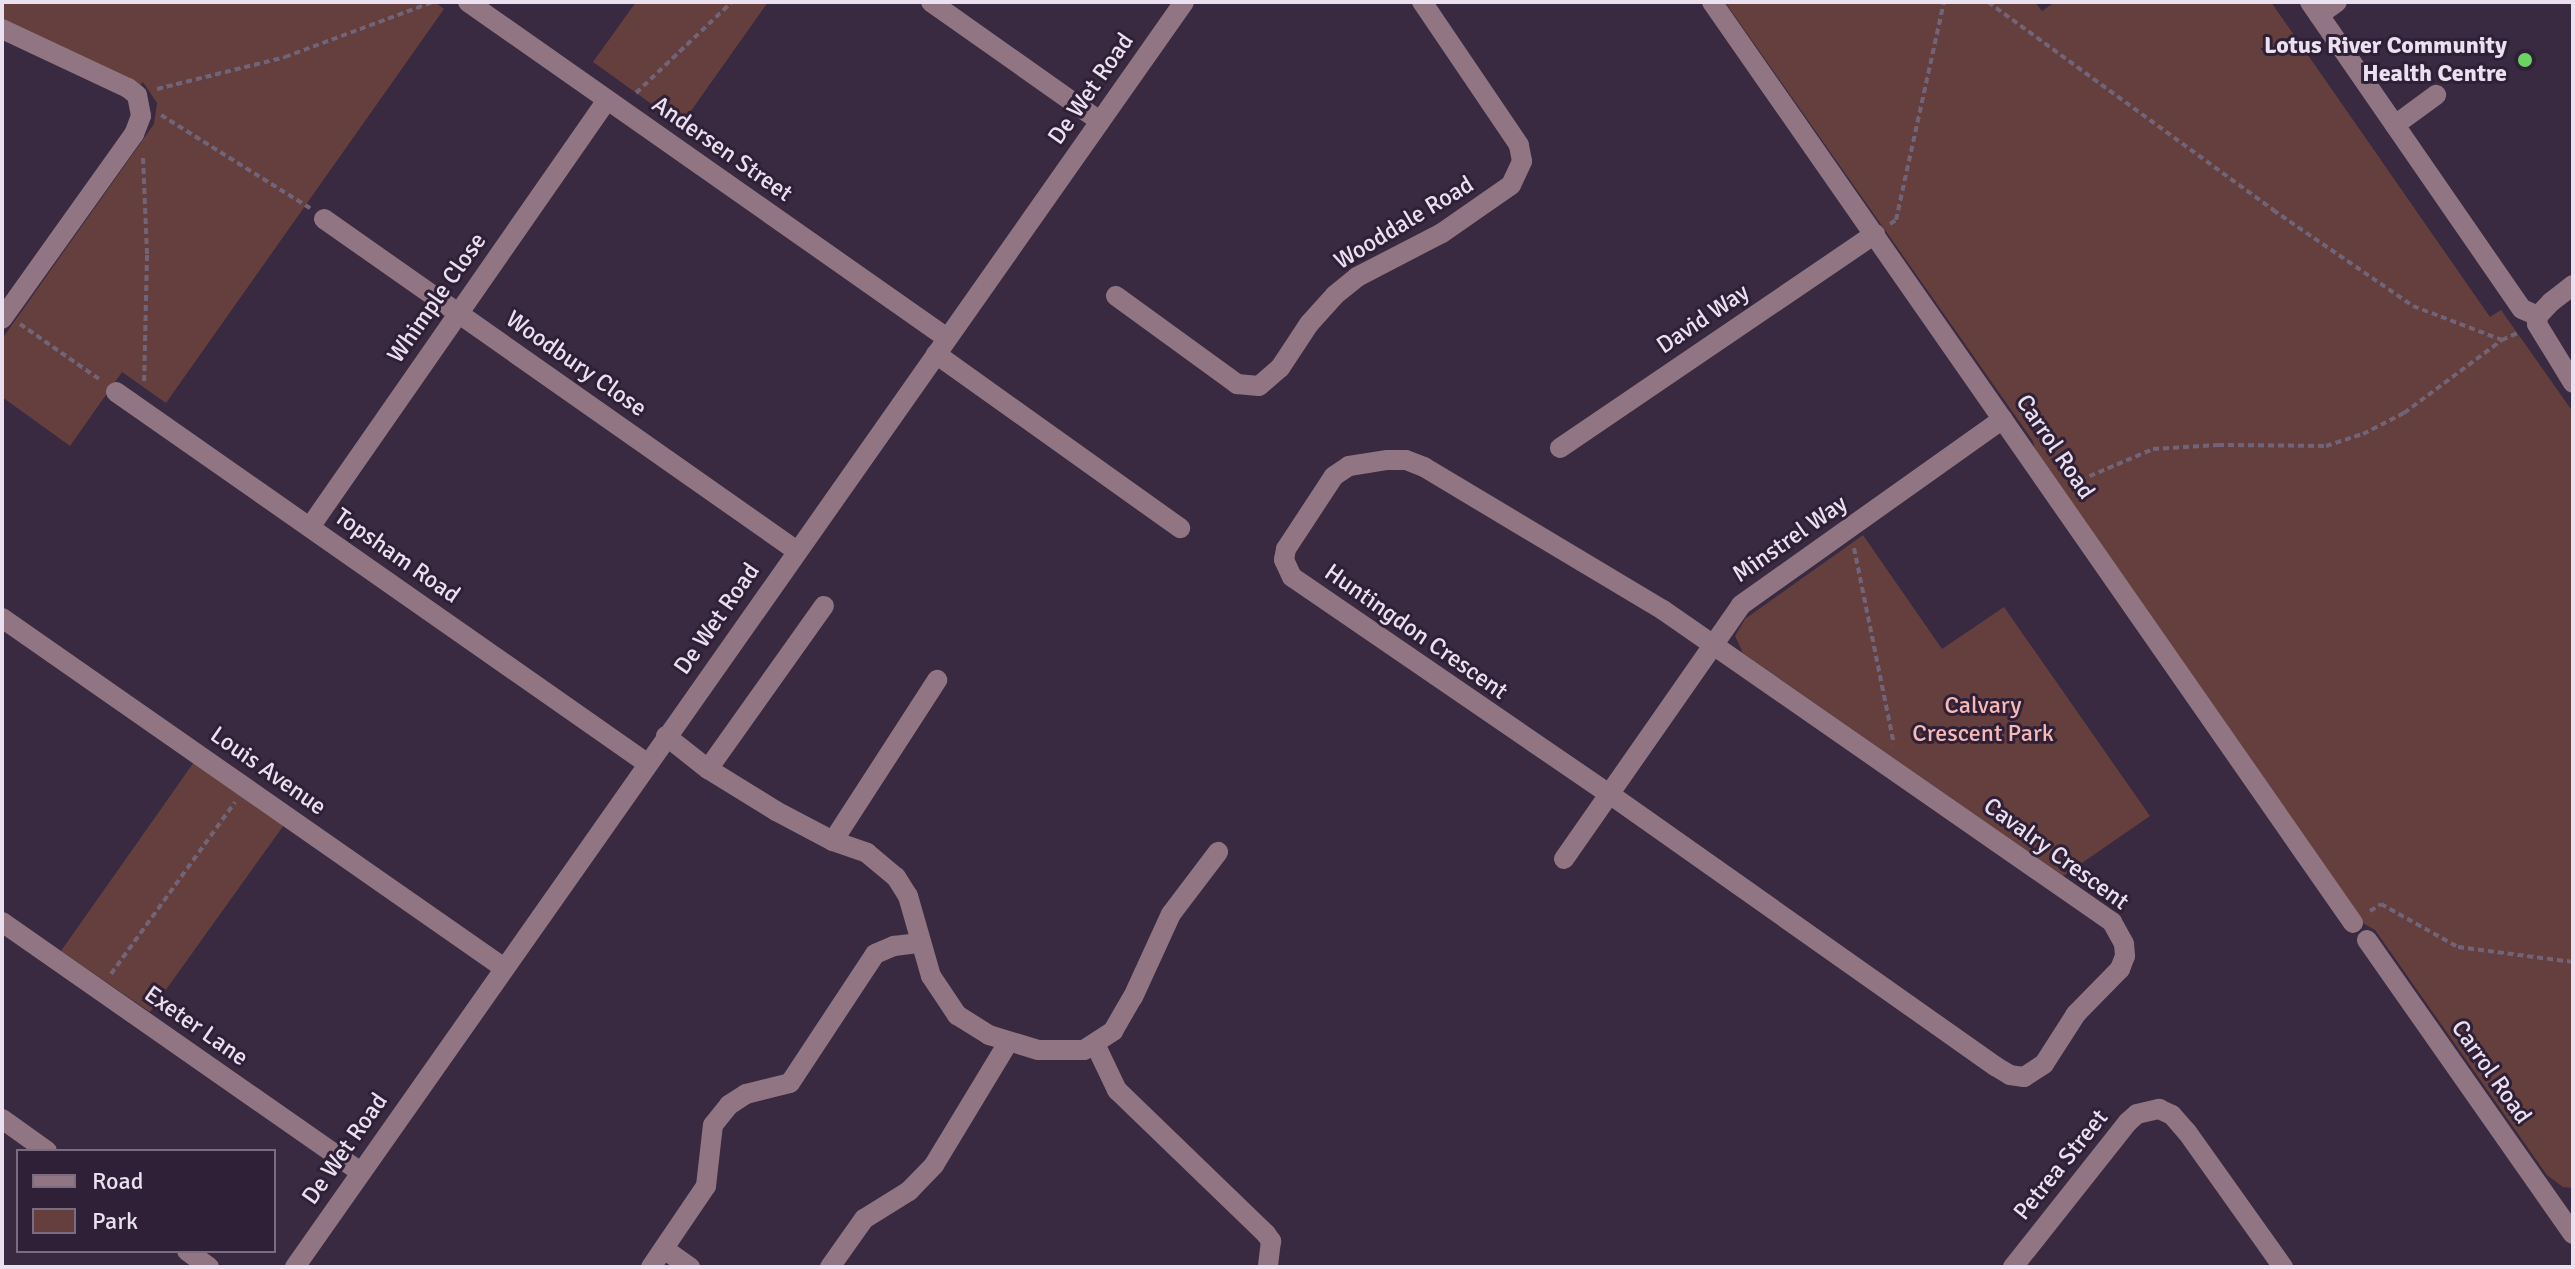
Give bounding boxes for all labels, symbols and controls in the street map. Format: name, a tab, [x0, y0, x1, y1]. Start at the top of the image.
street label: De Wet Road	[1042, 28, 1140, 150]
place label: Lotus River Community Health Centre	[2264, 32, 2507, 88]
marker: Lotus River Community Health Centre	[2514, 49, 2536, 71]
street label: Andersen Street	[646, 90, 798, 208]
street label: Wooddale Road	[1329, 170, 1479, 276]
street label: Whimple Close	[382, 227, 492, 369]
street label: David Way	[1651, 278, 1755, 360]
street label: Woodbury Close	[500, 305, 652, 423]
street label: Carrol Road	[2010, 389, 2100, 505]
street label: Minstrel Way	[1727, 489, 1853, 589]
street label: Topsham Road	[329, 502, 465, 610]
street label: De Wet Road	[668, 558, 766, 680]
street label: Huntingdon Crescent	[1319, 558, 1513, 706]
park label: Calvary Crescent Park	[1912, 692, 2054, 748]
street label: Louis Avenue	[205, 721, 331, 821]
street label: Cavalry Crescent	[1978, 792, 2134, 916]
street label: Exeter Lane	[139, 980, 253, 1072]
street label: Carrol Road	[2445, 1015, 2537, 1129]
street label: De Wet Road	[296, 1088, 394, 1210]
street label: Petrea Street	[2008, 1104, 2114, 1226]
legend	[16, 1149, 276, 1253]
text: Road	[92, 1166, 143, 1196]
text: Park	[92, 1206, 138, 1236]

